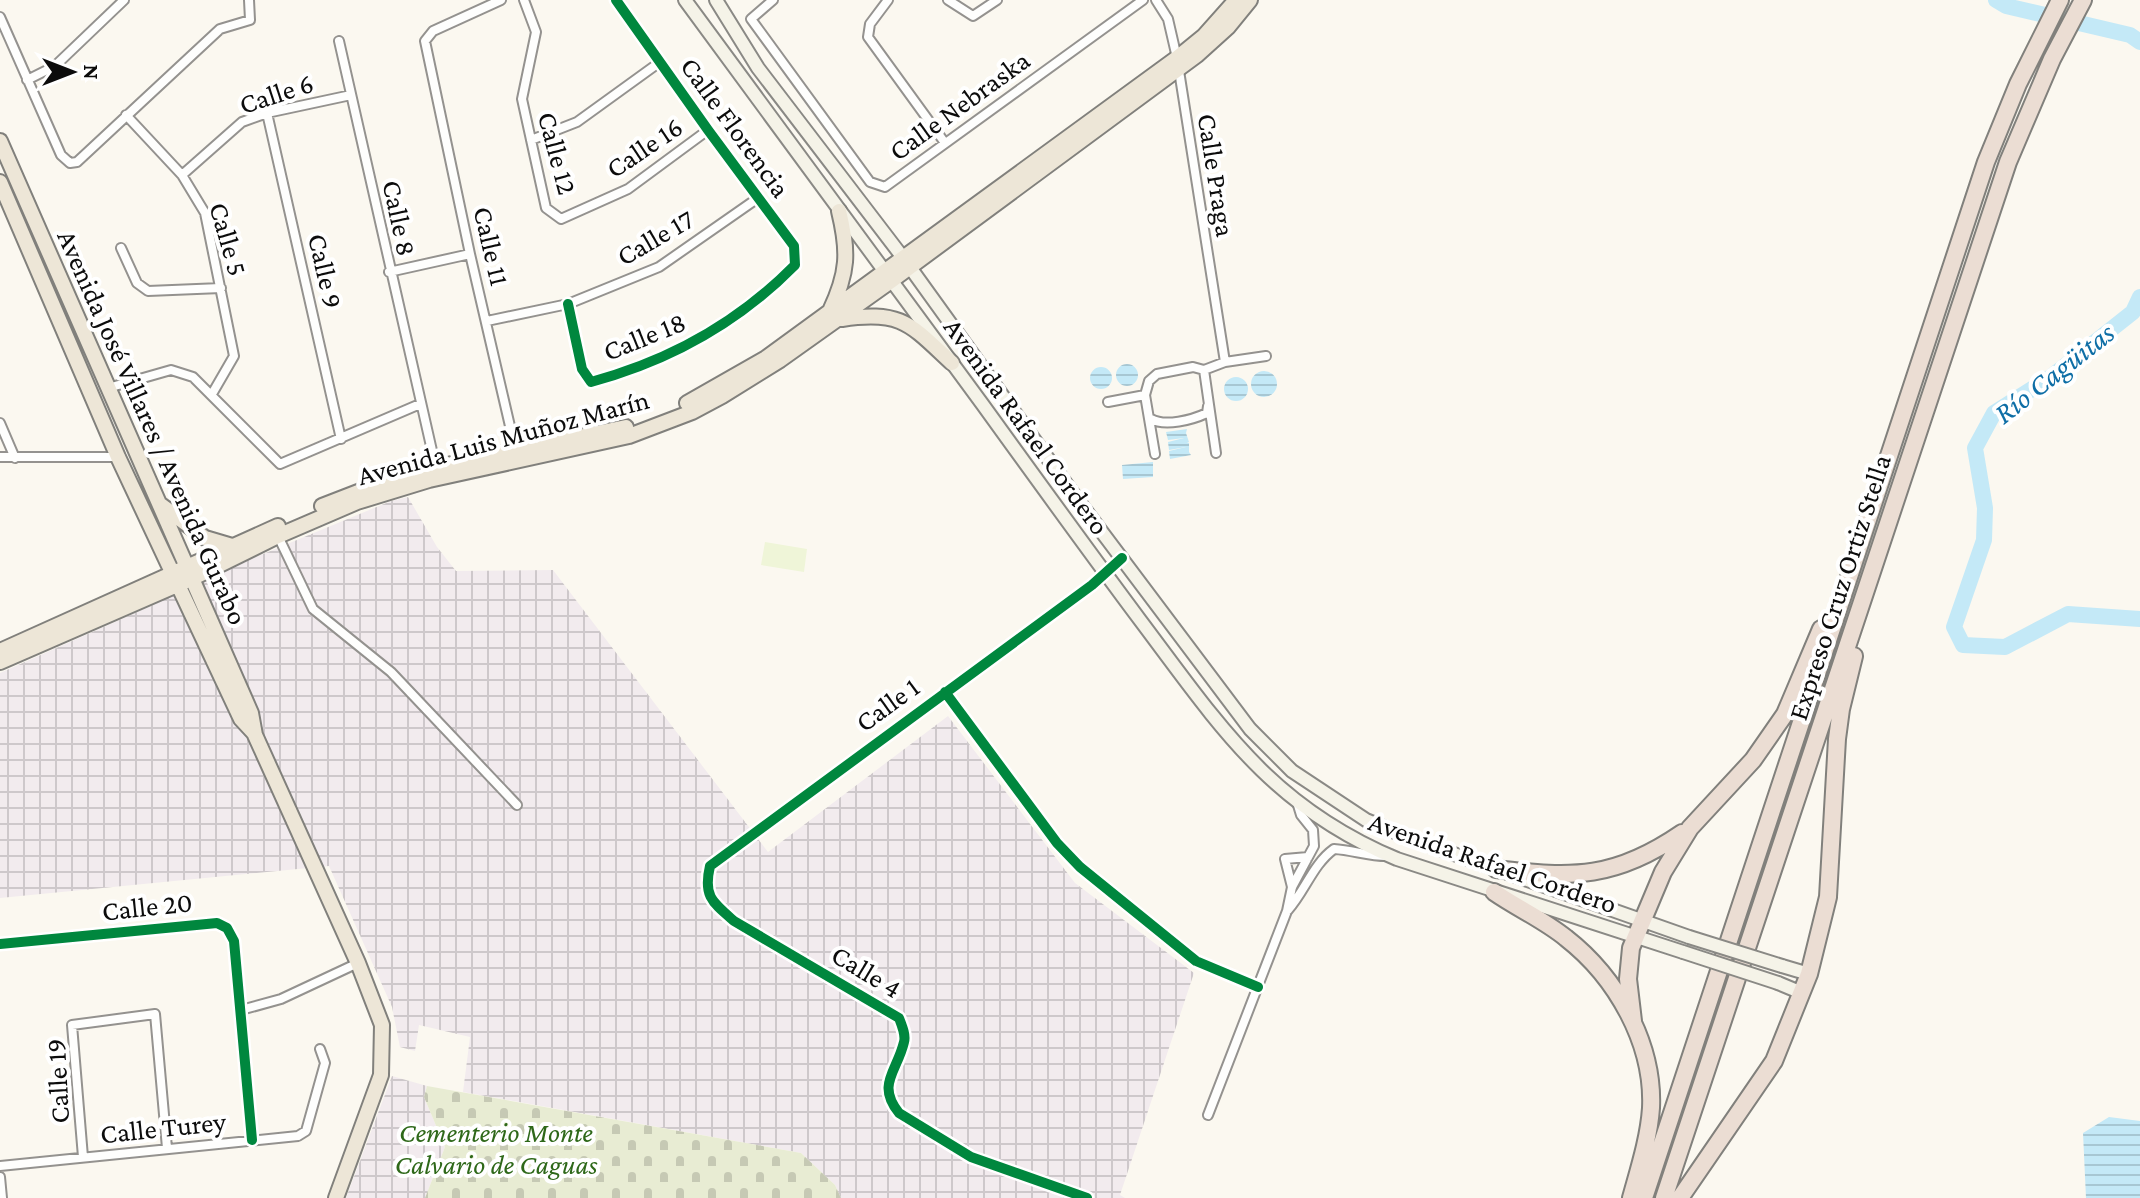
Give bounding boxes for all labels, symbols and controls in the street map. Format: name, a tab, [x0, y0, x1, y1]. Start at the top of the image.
north arrow	[32, 32, 112, 112]
street label: Calle Nebraska	[883, 44, 1036, 167]
street label: Calle Florencia	[674, 51, 797, 203]
text: N	[79, 65, 104, 80]
street label: Calle 6	[235, 67, 317, 120]
street label: Calle 12	[532, 108, 583, 198]
street label: Calle 16	[600, 111, 688, 184]
street label: Calle Praga	[1191, 111, 1242, 239]
street label: Calle 8	[376, 177, 423, 259]
street label: Calle 5	[203, 199, 254, 279]
street label: Calle 17	[611, 203, 699, 272]
street label: Calle 11	[467, 204, 516, 289]
street label: Avenida José Villares / Avenida Gurabo	[51, 225, 254, 629]
street label: Calle 9	[302, 231, 349, 312]
street label: Calle 18	[599, 306, 690, 367]
street label: Avenida Rafael Cordero	[938, 312, 1116, 541]
water label: Río Cagüitas	[1987, 315, 2122, 431]
street label: Avenida Luis Muñoz Marín	[354, 384, 652, 491]
street label: Expreso Cruz Ortiz Stella	[1782, 450, 1897, 724]
street label: Calle 1	[850, 671, 925, 738]
street label: Avenida Rafael Cordero	[1365, 806, 1621, 919]
street label: Calle 20	[100, 886, 194, 927]
street label: Calle 4	[826, 939, 907, 1004]
street label: Calle 19	[40, 1038, 75, 1124]
street label: Calle Turey	[99, 1105, 228, 1150]
park label: Cementerio Monte Calvario de Caguas	[395, 1117, 598, 1180]

